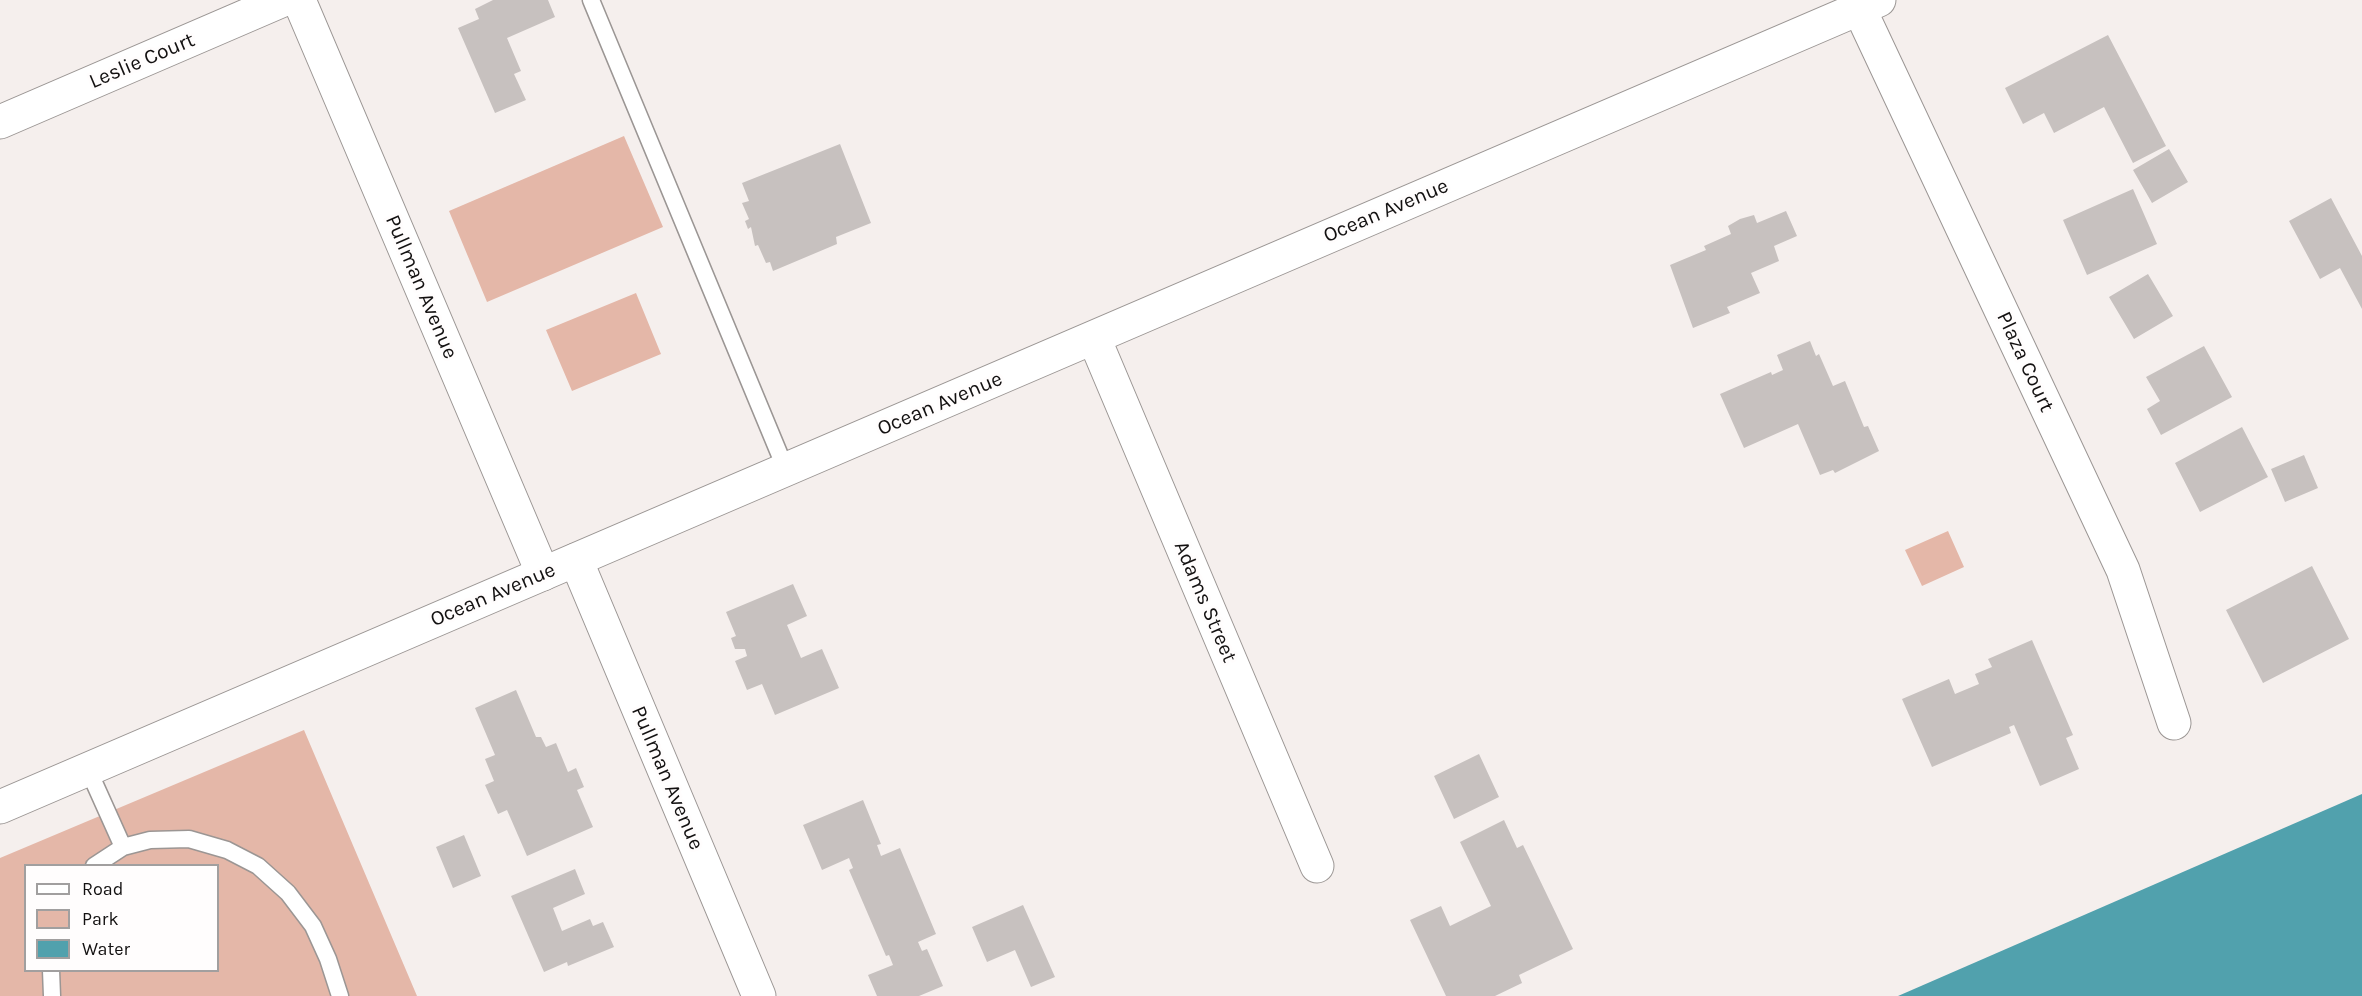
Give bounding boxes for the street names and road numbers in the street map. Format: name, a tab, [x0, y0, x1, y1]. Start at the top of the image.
street label: Leslie Court	[85, 28, 199, 94]
street label: Ocean Avenue	[1320, 173, 1452, 249]
street label: Pullman Avenue	[379, 211, 463, 363]
street label: Plaza Court	[1991, 308, 2059, 416]
street label: Ocean Avenue	[874, 366, 1006, 442]
street label: Adams Street	[1168, 538, 1242, 666]
street label: Ocean Avenue	[427, 557, 559, 633]
street label: Pullman Avenue	[625, 702, 709, 854]

